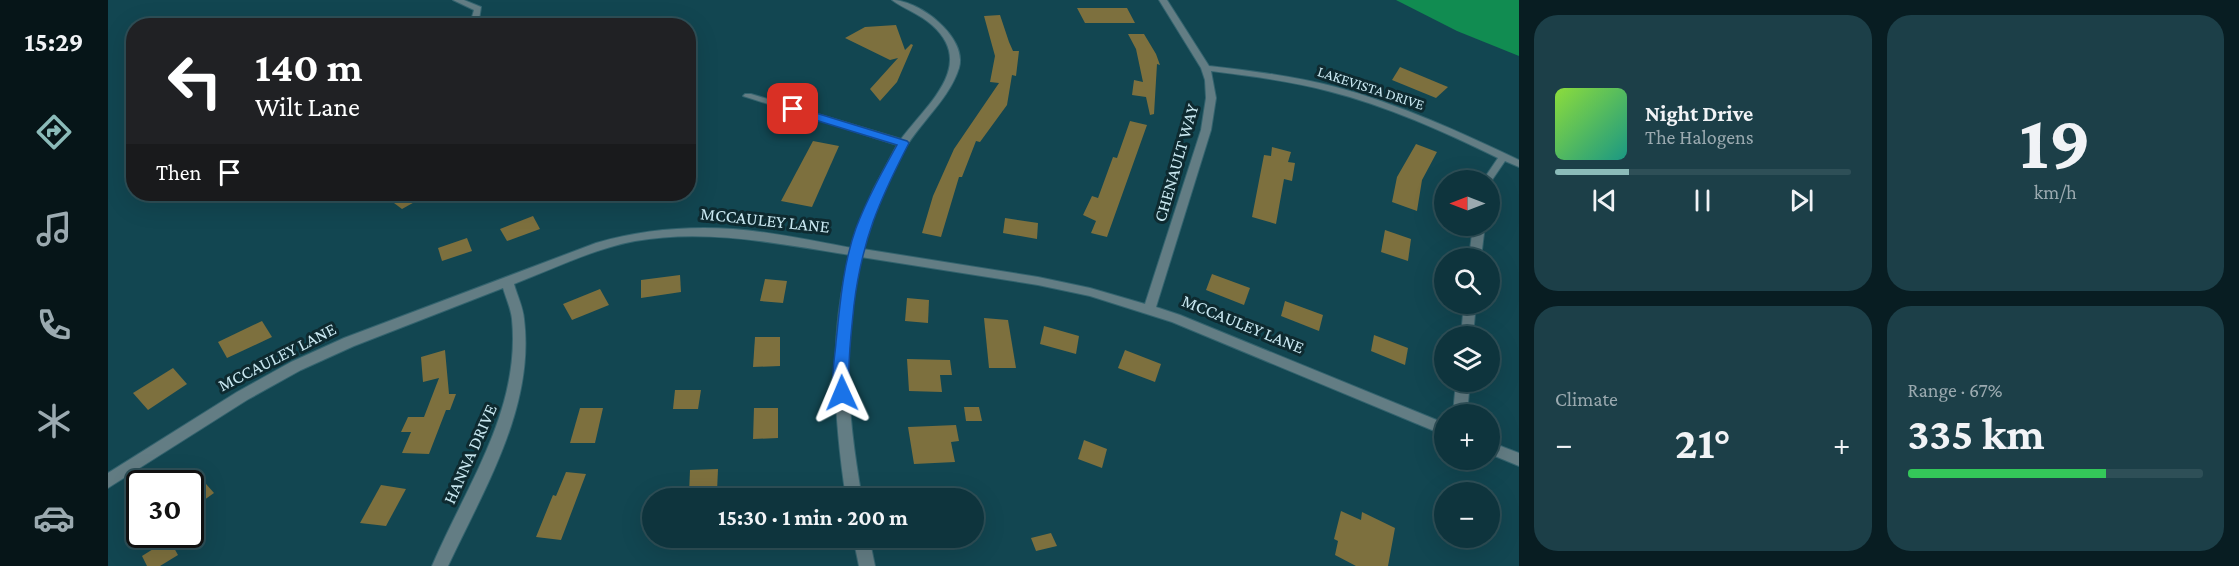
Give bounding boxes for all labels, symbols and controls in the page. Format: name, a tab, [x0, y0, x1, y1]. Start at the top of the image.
text: 15:29	[24, 27, 84, 57]
icon: left	[156, 42, 234, 120]
text: 140 m	[255, 43, 363, 90]
street label: LAKEVISTA DRIVE	[1316, 63, 1426, 113]
pin	[767, 83, 818, 134]
text: Wilt Lane	[255, 92, 360, 122]
icon: arrive	[776, 92, 809, 125]
text: 19	[2019, 98, 2091, 185]
street label: CHENAULT WAY	[1150, 101, 1203, 224]
text: Night Drive	[1645, 101, 1753, 126]
icon: directions	[33, 111, 75, 153]
text: The Halogens	[1645, 126, 1754, 148]
icon: arrive	[213, 156, 246, 189]
text: Then	[156, 160, 201, 185]
north arrow	[1434, 170, 1500, 236]
map controls	[1434, 170, 1500, 548]
text: km/h	[2034, 181, 2077, 203]
icon: previous	[1588, 184, 1621, 217]
icon: pause	[1686, 184, 1719, 217]
icon: next	[1785, 184, 1818, 217]
street label: MCCAULEY LANE	[699, 203, 831, 237]
icon: music	[33, 208, 75, 250]
button: search	[1434, 248, 1500, 314]
street label: MCCAULEY LANE	[1179, 290, 1307, 358]
icon: phone	[33, 304, 75, 346]
street label: MCCAULEY LANE	[215, 319, 340, 395]
button: layers	[1434, 326, 1500, 392]
position arrow	[810, 361, 874, 425]
text: Range · 67%	[1908, 379, 2002, 401]
text: Climate	[1555, 388, 1618, 410]
icon: climate	[33, 400, 75, 442]
street label: HANNA DRIVE	[439, 401, 501, 507]
button: +	[1434, 404, 1500, 470]
text: 335 km	[1908, 409, 2044, 459]
text: 21°	[1675, 418, 1731, 468]
text: −	[1555, 425, 1572, 462]
text: +	[1833, 425, 1851, 462]
speed limit sign: 30	[126, 470, 204, 548]
button: −	[1434, 482, 1500, 548]
icon: car	[33, 497, 75, 539]
text: 15:30 · 1 min · 200 m	[718, 505, 908, 530]

